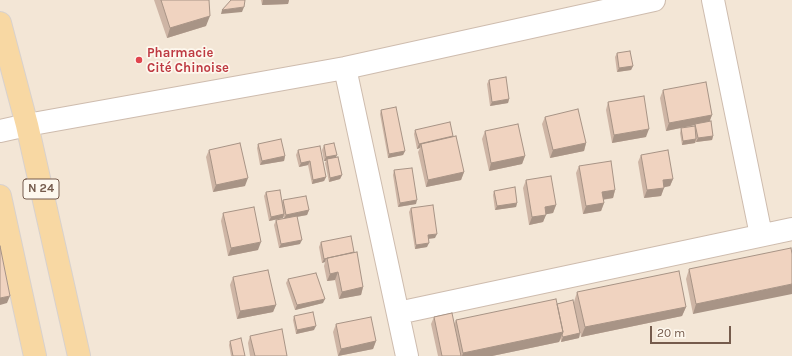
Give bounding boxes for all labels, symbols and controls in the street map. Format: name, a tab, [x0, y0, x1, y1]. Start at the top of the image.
place label: Pharmacie Cité Chinoise	[147, 45, 229, 76]
marker: Pharmacie Cité Chinoise	[134, 55, 144, 65]
road number: N 24	[23, 179, 59, 199]
scale bar	[652, 318, 733, 344]
text: 20 m	[657, 326, 685, 340]

